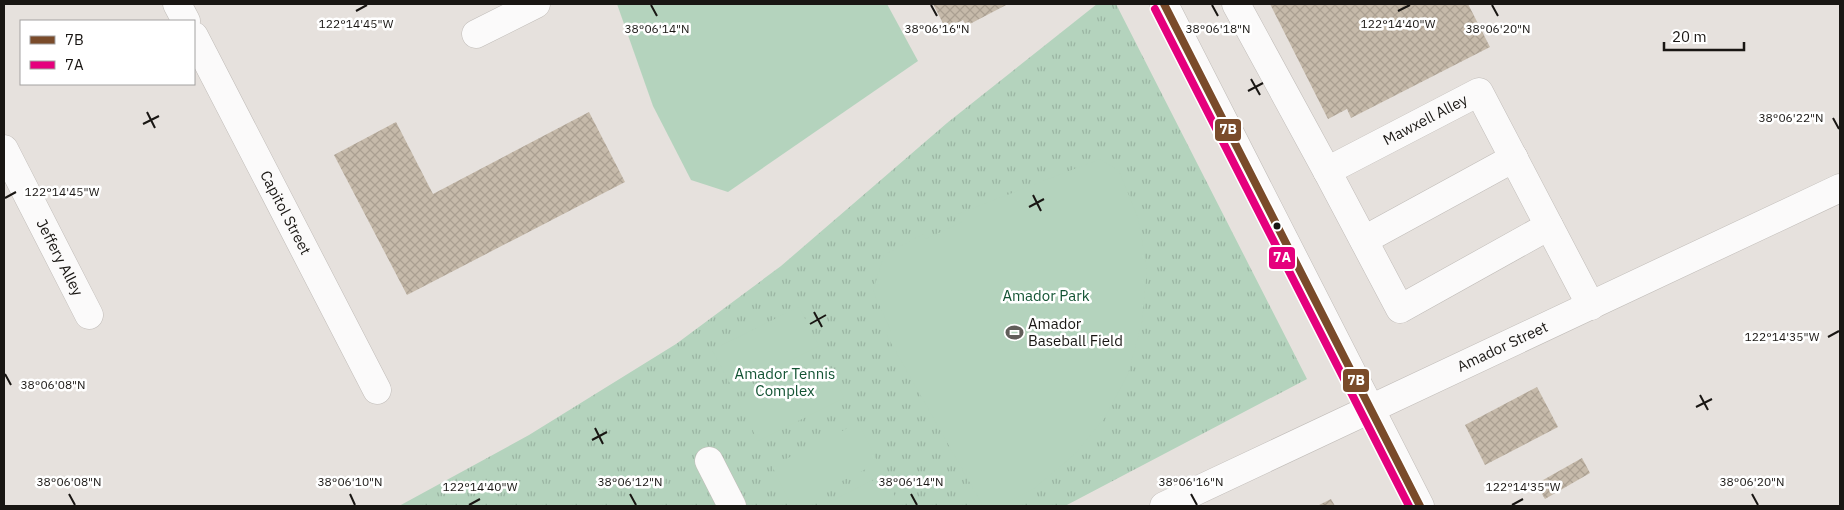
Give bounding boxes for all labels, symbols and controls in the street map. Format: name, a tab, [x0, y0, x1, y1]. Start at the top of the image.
text: 122°14'45"W	[319, 16, 394, 31]
text: 122°14'40"W	[1361, 16, 1436, 31]
legend	[20, 20, 195, 85]
scale bar	[1664, 20, 1744, 52]
text: 38°06'14"N	[624, 21, 690, 36]
text: 38°06'16"N	[904, 21, 970, 36]
text: 38°06'18"N	[1185, 21, 1251, 36]
text: 38°06'20"N	[1465, 21, 1531, 36]
text: 20 m	[1672, 27, 1707, 46]
text: 7B	[65, 30, 84, 49]
text: 7A	[65, 55, 84, 74]
street label: Mawxell Alley	[1380, 89, 1471, 149]
text: 38°06'22"N	[1758, 110, 1824, 125]
line badge: 7B	[1214, 118, 1242, 142]
text: 7B	[1219, 120, 1237, 138]
street label: Capitol Street	[256, 167, 315, 258]
text: 122°14'45"W	[25, 184, 100, 199]
street label: Jeffery Alley	[32, 216, 88, 300]
unlabelled marker	[1272, 221, 1282, 231]
line badge: 7A	[1268, 246, 1296, 270]
text: 7A	[1273, 248, 1291, 266]
park label: Amador Park	[1002, 286, 1090, 305]
place label: Amador Baseball Field	[1028, 314, 1123, 350]
street label: Amador Street	[1454, 317, 1551, 376]
sports icon: Amador Baseball Field	[1004, 323, 1024, 343]
text: 122°14'35"W	[1745, 329, 1820, 344]
park label: Amador Tennis Complex	[735, 364, 835, 400]
line badge: 7B	[1342, 368, 1370, 393]
text: 7B	[1347, 371, 1365, 389]
text: 38°06'08"N	[20, 377, 86, 392]
text: 38°06'08"N	[36, 474, 102, 489]
text: 38°06'10"N	[317, 474, 383, 489]
text: 38°06'12"N	[597, 474, 663, 489]
text: 38°06'14"N	[878, 474, 944, 489]
text: 38°06'16"N	[1158, 474, 1224, 489]
text: 38°06'20"N	[1719, 474, 1785, 489]
text: 122°14'40"W	[443, 479, 518, 494]
text: 122°14'35"W	[1486, 479, 1561, 494]

